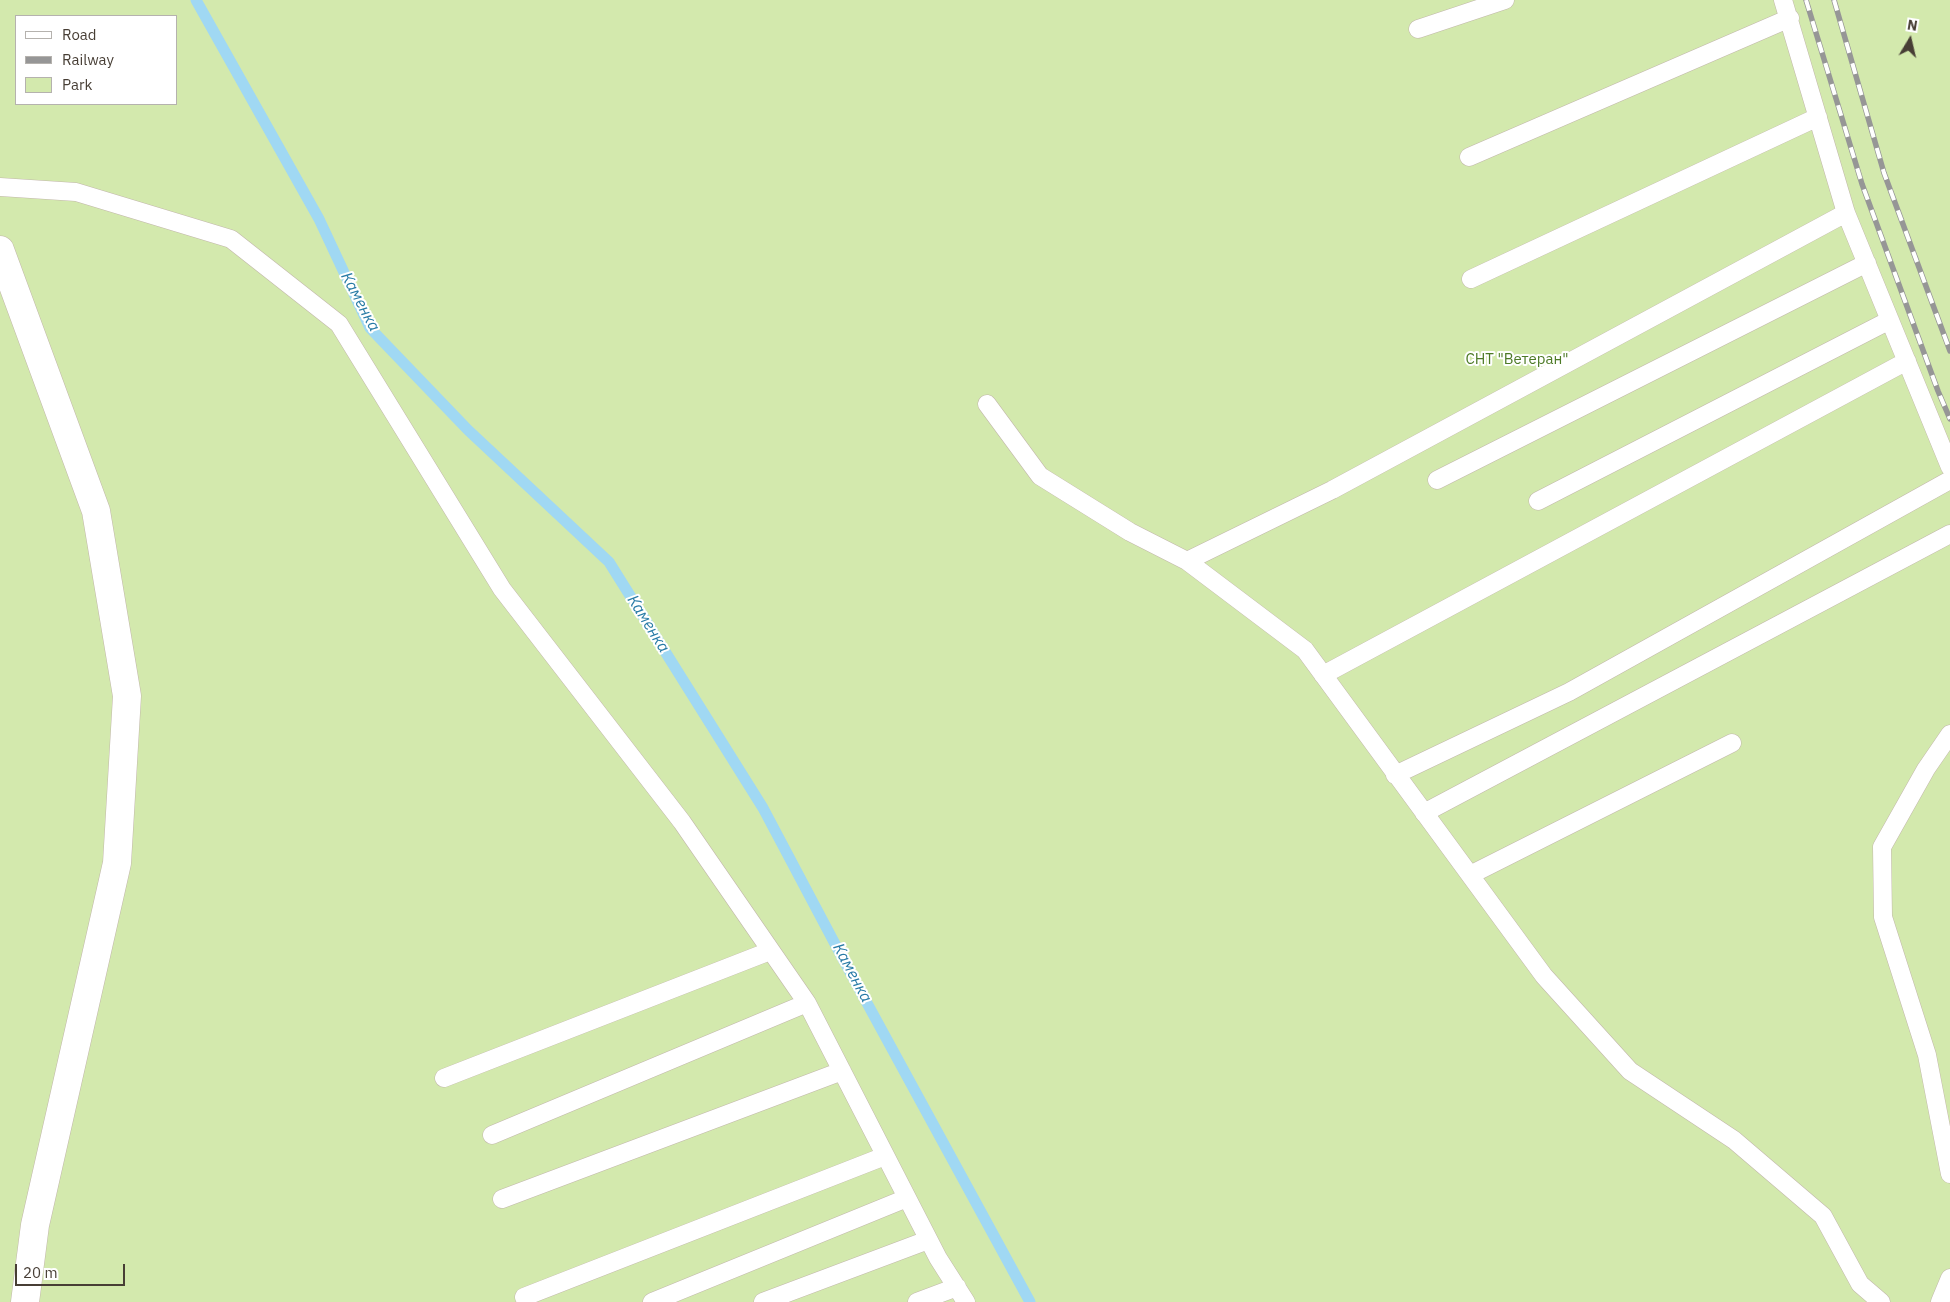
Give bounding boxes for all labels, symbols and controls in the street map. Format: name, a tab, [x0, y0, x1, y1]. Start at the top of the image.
legend	[15, 15, 178, 105]
north arrow	[1885, 15, 1935, 65]
text: N	[1906, 16, 1919, 35]
text: Road	[62, 25, 97, 44]
text: Railway	[62, 50, 114, 69]
text: Park	[62, 75, 92, 94]
water label: Каменка	[336, 269, 384, 335]
park label: СНТ "Ветеран"	[1465, 351, 1569, 369]
water label: Каменка	[623, 592, 673, 656]
water label: Каменка	[828, 940, 876, 1006]
scale bar	[18, 1254, 128, 1286]
text: 20 m	[23, 1263, 58, 1282]

